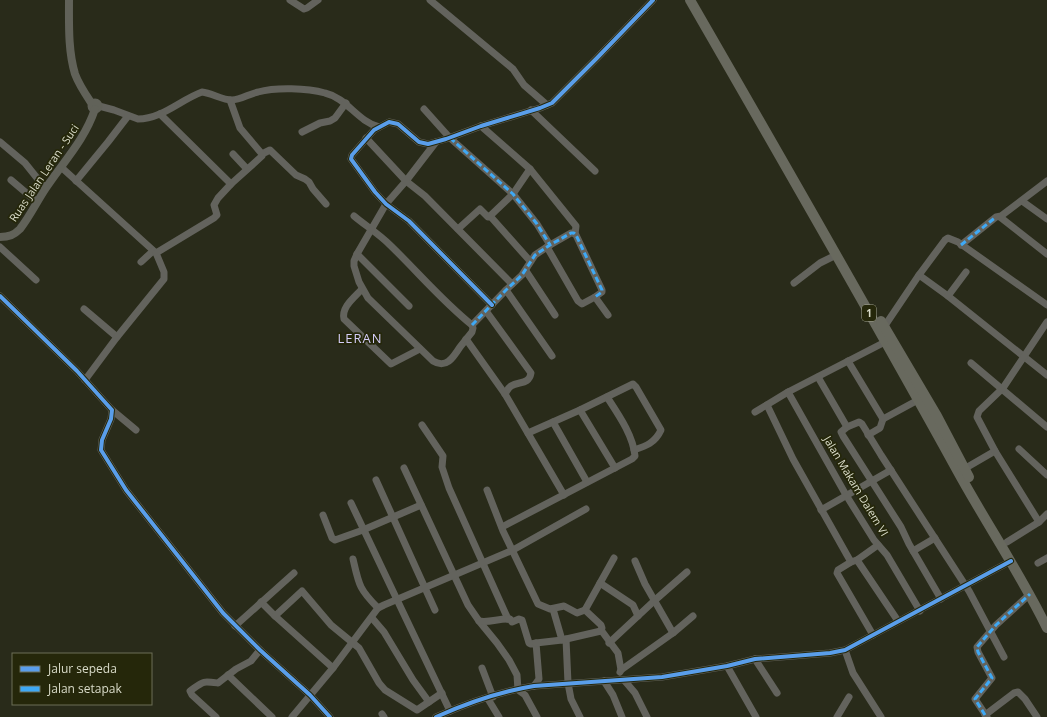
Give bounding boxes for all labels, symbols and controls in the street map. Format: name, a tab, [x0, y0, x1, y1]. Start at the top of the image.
street label: Ruas Jalan Leran - Suci	[5, 121, 82, 224]
road number: 1	[862, 305, 876, 321]
district label: LERAN	[337, 329, 383, 347]
street label: Jalan Makam Dalem VI	[820, 432, 892, 539]
legend	[12, 653, 152, 705]
text: Jalur sepeda	[47, 660, 117, 677]
text: Jalan setapak	[47, 680, 122, 697]

